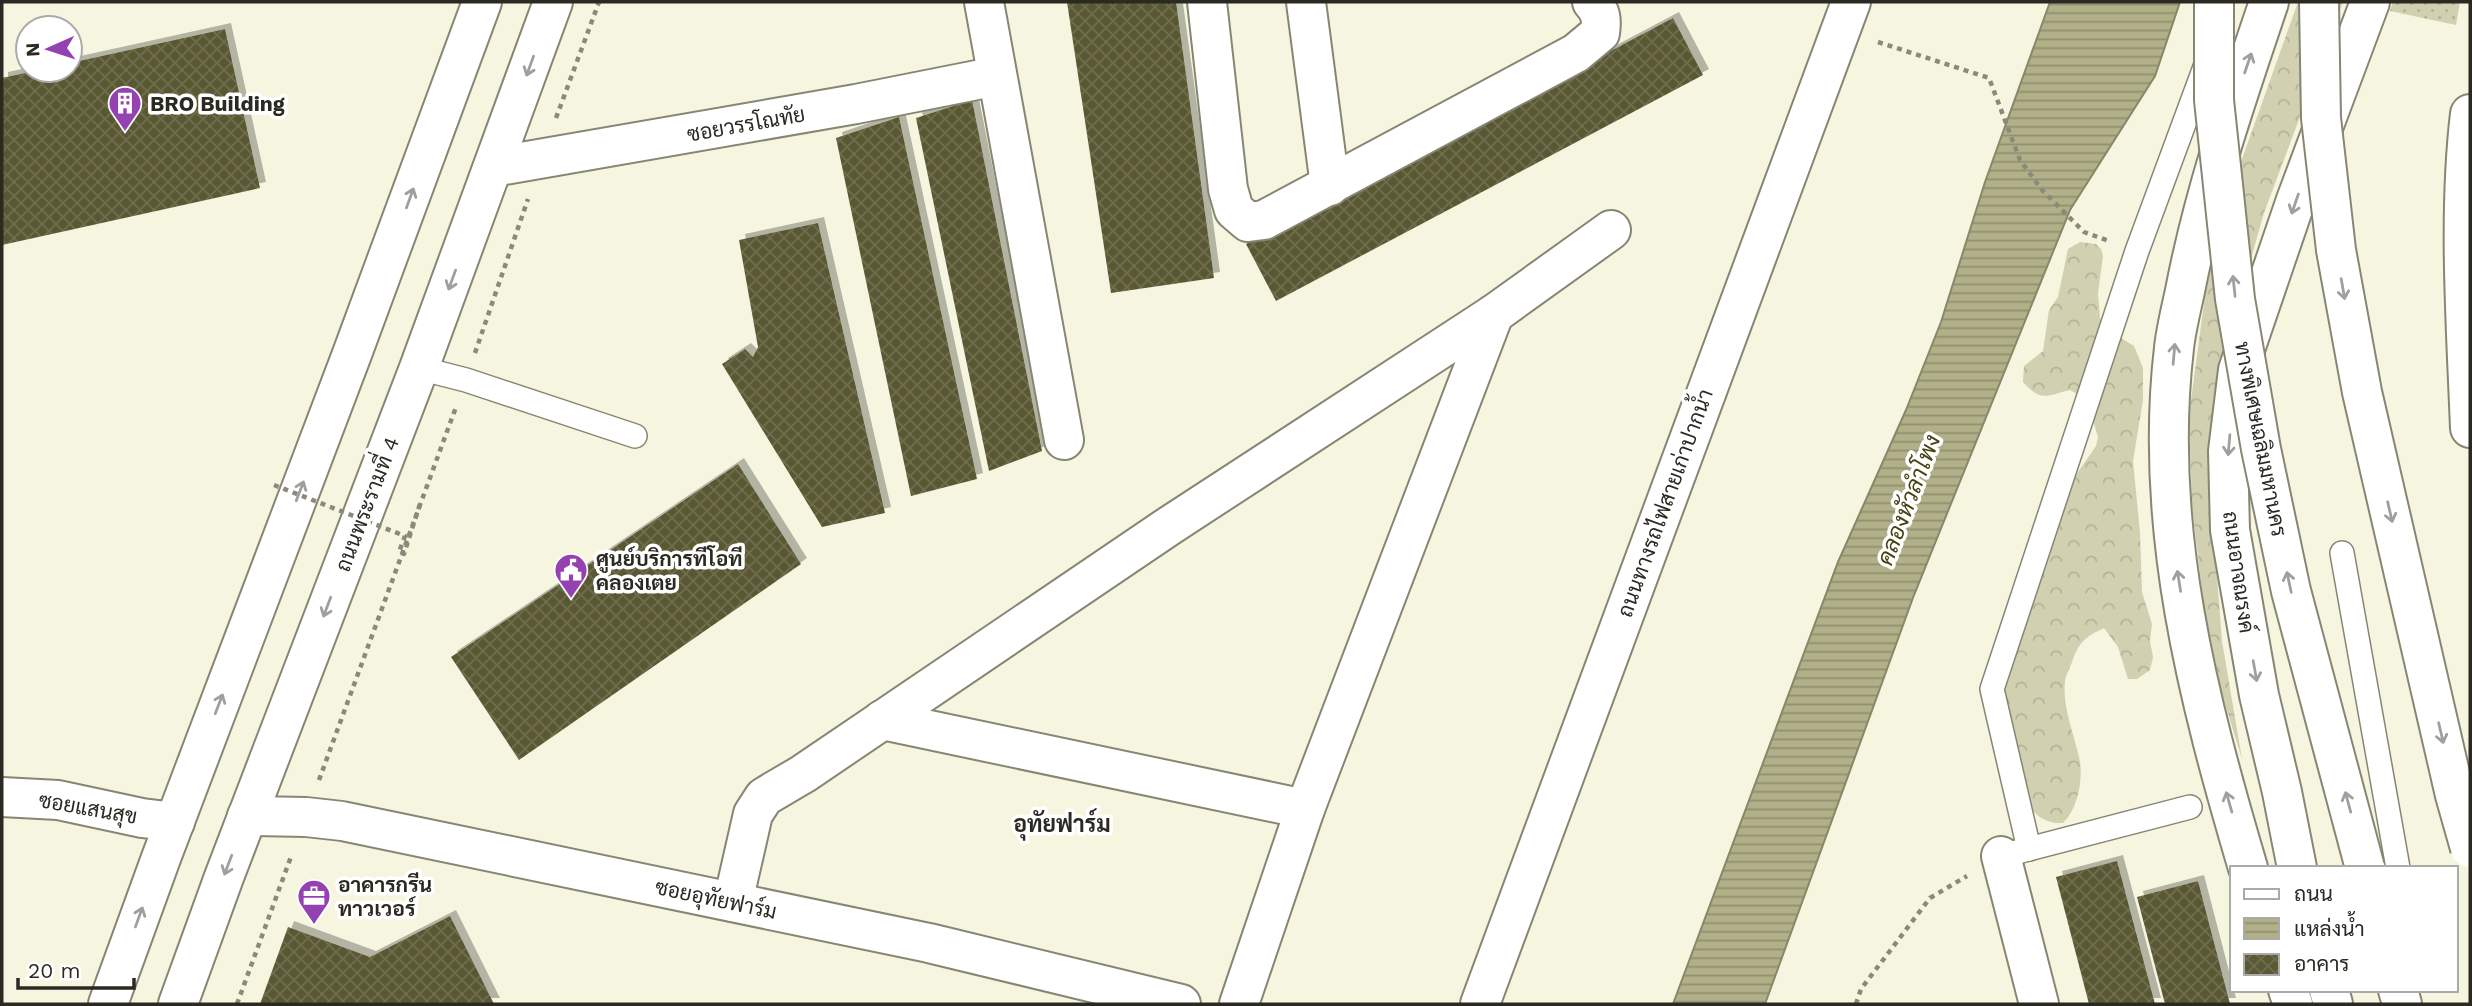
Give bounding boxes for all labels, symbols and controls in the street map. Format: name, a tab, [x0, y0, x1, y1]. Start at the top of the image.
north arrow	[14, 14, 84, 84]
text: N	[21, 42, 44, 58]
one-way arrow	[2243, 52, 2255, 74]
one-way arrow	[523, 54, 535, 76]
building icon: BRO Building	[106, 84, 144, 133]
place label: BRO Building	[150, 91, 285, 116]
street label: ซอยวรรโณทัย	[685, 101, 807, 147]
one-way arrow	[405, 187, 417, 209]
one-way arrow	[2288, 192, 2300, 214]
one-way arrow	[444, 268, 457, 290]
one-way arrow	[2227, 275, 2240, 298]
one-way arrow	[2337, 277, 2350, 300]
street label: ทางพิเศษเฉลิมมหานคร	[2230, 339, 2292, 539]
one-way arrow	[2168, 343, 2181, 366]
street label: ถนนทางรถไฟสายเก่าปากน้ำ	[1607, 384, 1718, 620]
water label: คลองหัวลำโพง	[1869, 430, 1946, 569]
street label: ถนนพระรามที่ 4	[323, 431, 404, 575]
one-way arrow	[2222, 434, 2235, 456]
one-way arrow	[295, 481, 307, 503]
one-way arrow	[2383, 500, 2397, 523]
street label: ถนนอาจณรงค์	[2218, 509, 2261, 635]
place label: ศูนย์บริการทีโอที คลองเตย	[596, 545, 743, 595]
public building icon: ศูนย์บริการทีโอที คลองเตย	[552, 551, 590, 600]
one-way arrow	[2172, 570, 2185, 592]
one-way arrow	[2282, 571, 2296, 594]
one-way arrow	[320, 595, 333, 617]
one-way arrow	[2248, 659, 2262, 682]
one-way arrow	[214, 694, 227, 715]
one-way arrow	[2435, 721, 2448, 744]
street label: ซอยแสนสุข	[36, 787, 139, 831]
one-way arrow	[2222, 791, 2235, 813]
one-way arrow	[2340, 791, 2353, 813]
district label: อุทัยฟาร์ม	[1013, 808, 1111, 841]
one-way arrow	[221, 853, 234, 875]
legend	[2230, 866, 2458, 992]
place label: อาคารกรีน ทาวเวอร์	[338, 872, 432, 921]
street label: ซอยอุทัยฟาร์ม	[652, 873, 779, 926]
office icon: อาคารกรีน ทาวเวอร์	[295, 877, 333, 926]
text: ถนน	[2294, 881, 2333, 906]
one-way arrow	[134, 907, 147, 928]
text: แหล่งน้ำ	[2294, 911, 2365, 941]
scale bar	[18, 946, 133, 990]
text: อาคาร	[2294, 951, 2350, 976]
text: 20 m	[28, 958, 80, 983]

